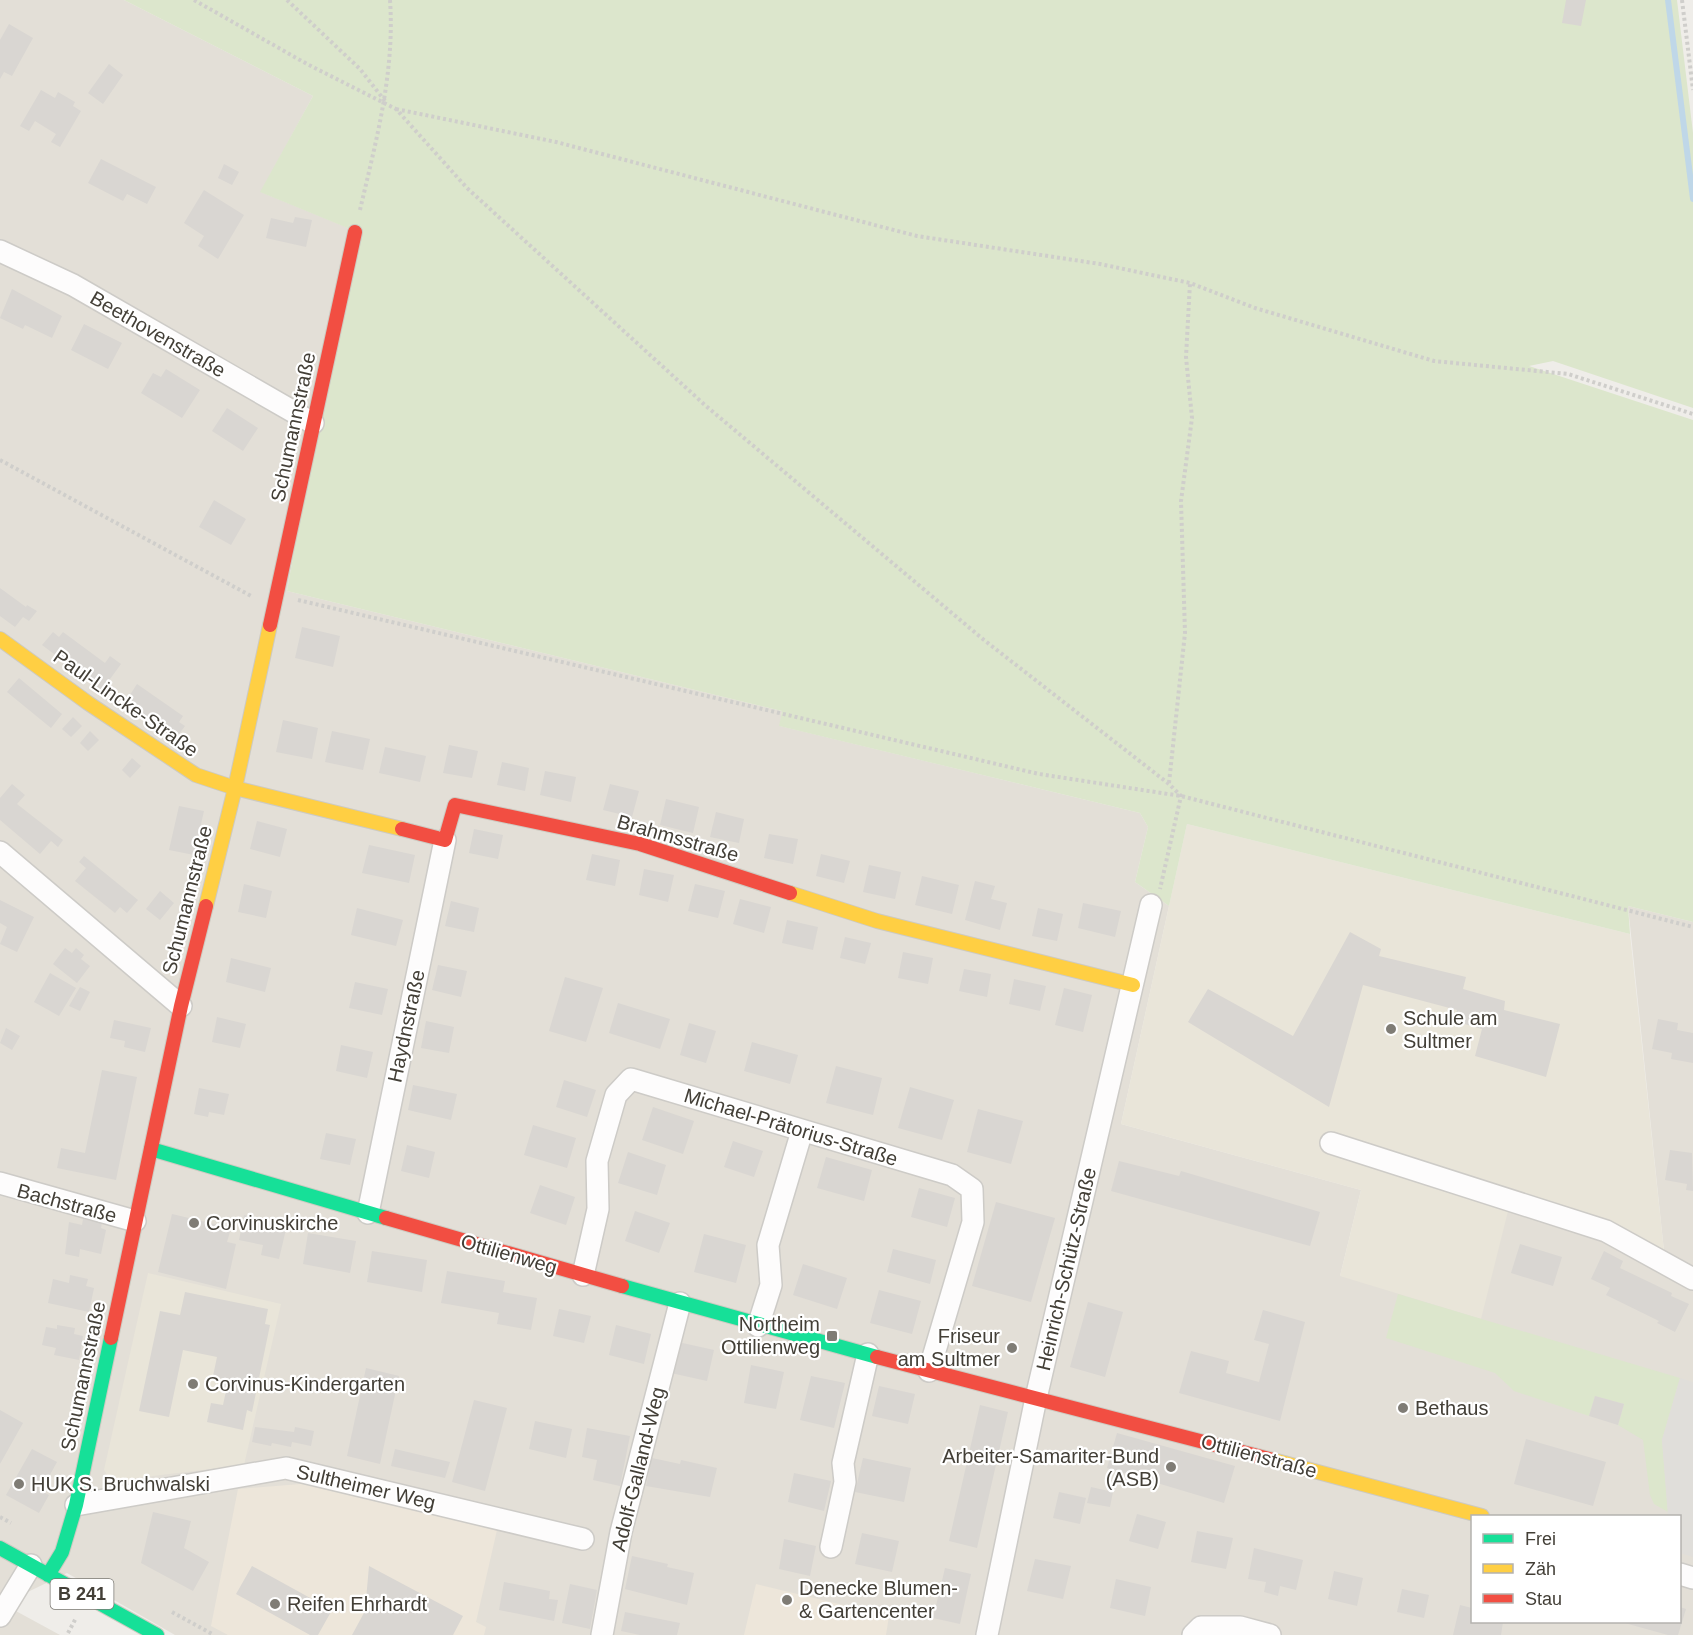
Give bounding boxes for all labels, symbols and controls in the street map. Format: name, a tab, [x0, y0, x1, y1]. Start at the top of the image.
street label: Beethovenstraße	[87, 286, 229, 382]
street label: Schumannstraße	[266, 350, 320, 504]
street label: Paul-Lincke-Straße	[50, 645, 202, 761]
street label: Brahmsstraße	[615, 810, 741, 866]
street label: Schumannstraße	[158, 823, 216, 977]
street label: Haydnstraße	[383, 968, 429, 1084]
place label: Schule am Sultmer	[1403, 1007, 1498, 1052]
marker: Schule am Sultmer	[1384, 1022, 1398, 1036]
street label: Michael-Prätorius-Straße	[681, 1084, 901, 1170]
street label: Heinrich-Schütz-Straße	[1032, 1165, 1100, 1373]
street label: Bachstraße	[15, 1179, 119, 1227]
place label: Corvinuskirche	[206, 1212, 338, 1234]
marker: Corvinuskirche	[187, 1216, 201, 1230]
street label: Ottilienweg	[458, 1230, 560, 1278]
street label: Schumannstraße	[56, 1299, 110, 1453]
place label: Northeim Ottilienweg	[721, 1313, 820, 1358]
place label: Friseur am Sultmer	[898, 1325, 1000, 1370]
marker: Northeim Ottilienweg	[825, 1329, 839, 1343]
marker: Friseur am Sultmer	[1005, 1341, 1019, 1355]
place label: Corvinus-Kindergarten	[205, 1373, 405, 1395]
marker: Corvinus-Kindergarten	[186, 1377, 200, 1391]
street label: Adolf-Galland-Weg	[607, 1385, 669, 1553]
place label: Bethaus	[1415, 1397, 1488, 1419]
marker: Bethaus	[1396, 1401, 1410, 1415]
street label: Ottilienstraße	[1199, 1430, 1319, 1482]
place label: Arbeiter-Samariter-Bund (ASB)	[942, 1445, 1159, 1490]
street label: Sultheimer Weg	[294, 1460, 438, 1514]
marker: Arbeiter-Samariter-Bund (ASB)	[1164, 1460, 1178, 1474]
place label: HUK S. Bruchwalski	[31, 1473, 210, 1495]
marker: HUK S. Bruchwalski	[12, 1477, 26, 1491]
legend	[1471, 1515, 1681, 1623]
text: Frei	[1525, 1529, 1556, 1549]
text: Zäh	[1525, 1559, 1556, 1579]
place label: Denecke Blumen- & Gartencenter	[799, 1577, 958, 1622]
road number: B 241	[50, 1579, 113, 1609]
text: Stau	[1525, 1589, 1562, 1609]
place label: Reifen Ehrhardt	[287, 1593, 428, 1615]
marker: Denecke Blumen- & Gartencenter	[780, 1593, 794, 1607]
marker: Reifen Ehrhardt	[268, 1597, 282, 1611]

